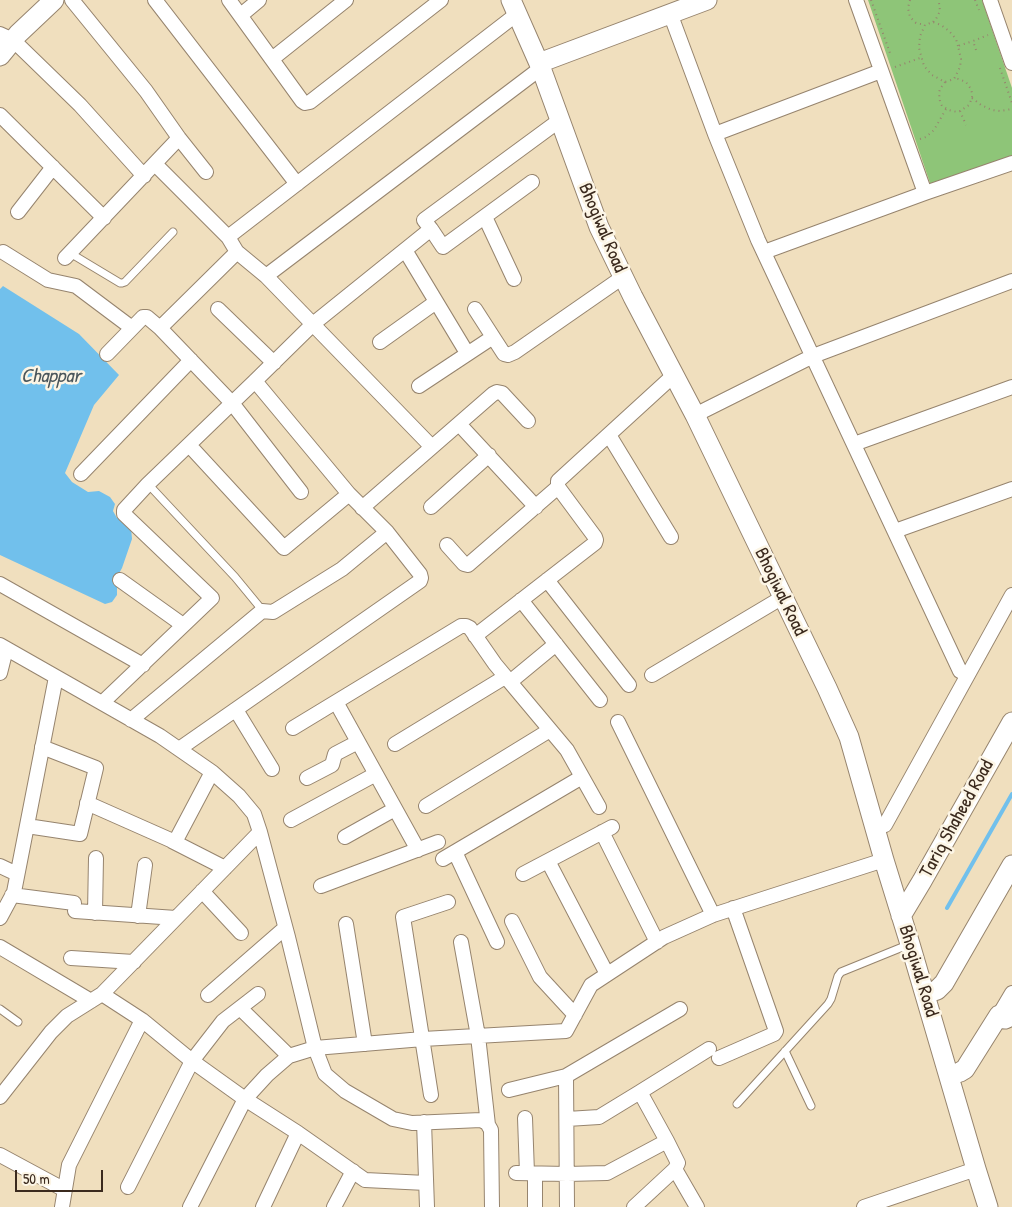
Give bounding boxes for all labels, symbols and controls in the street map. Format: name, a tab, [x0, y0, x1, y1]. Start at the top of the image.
street label: Bhogiwal Road	[573, 180, 631, 276]
water label: Chappar	[21, 365, 81, 389]
street label: Bhogiwal Road	[749, 544, 811, 640]
street label: Tariq Shaheed Road	[915, 756, 999, 882]
street label: Bhogiwal Road	[893, 922, 943, 1020]
scale bar	[18, 1160, 105, 1192]
text: 50 m	[23, 1168, 50, 1189]

